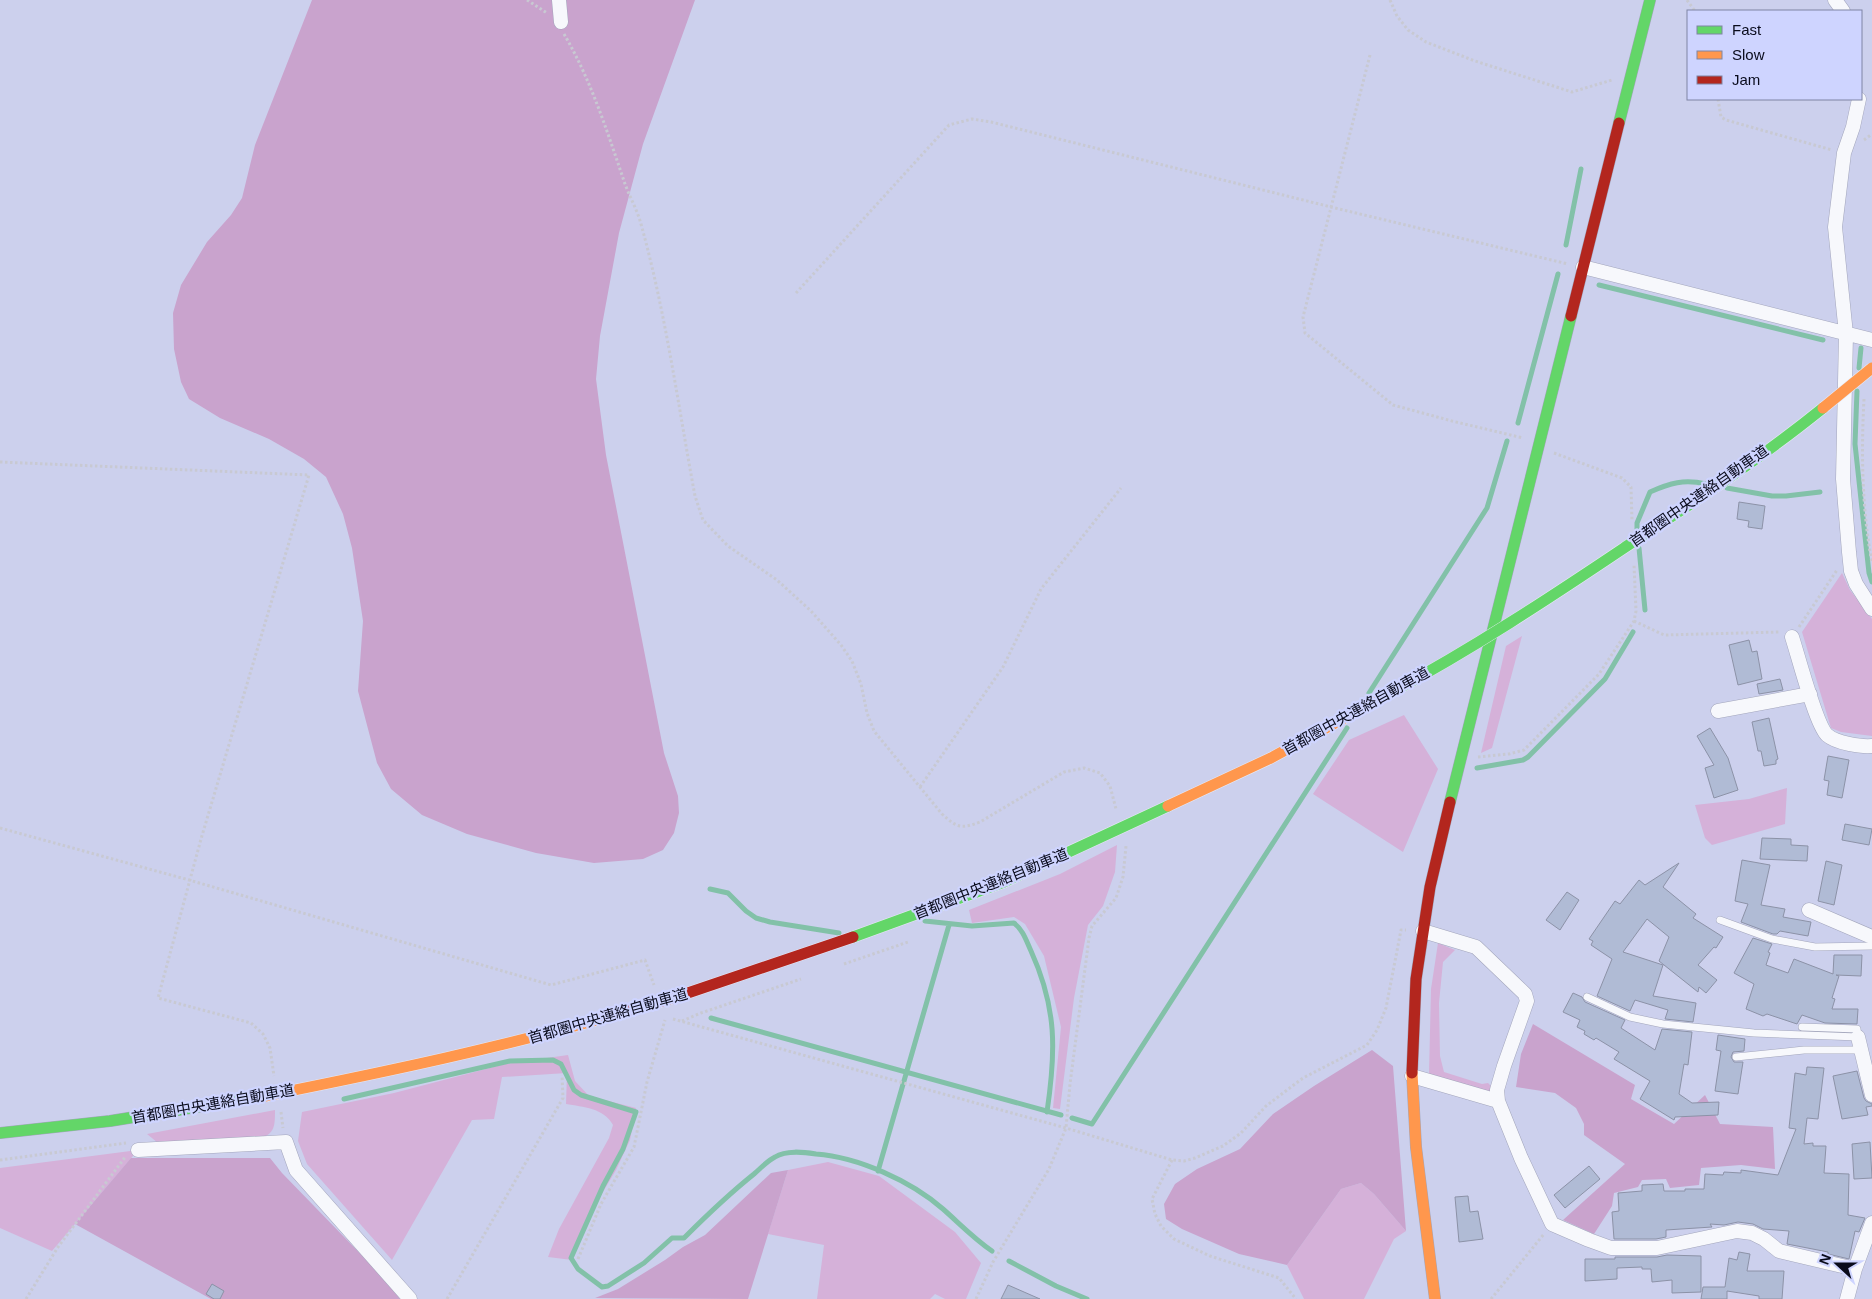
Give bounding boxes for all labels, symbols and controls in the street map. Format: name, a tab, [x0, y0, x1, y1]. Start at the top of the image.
legend	[1687, 10, 1862, 100]
text: Fast	[1732, 21, 1762, 38]
text: Slow	[1732, 46, 1765, 63]
text: Jam	[1732, 71, 1760, 88]
street label: 首都圏中央連絡自動車道	[1626, 441, 1771, 550]
street label: 首都圏中央連絡自動車道	[1279, 663, 1432, 758]
street label: 首都圏中央連絡自動車道	[911, 845, 1070, 922]
street label: 首都圏中央連絡自動車道	[526, 985, 690, 1046]
street label: 首都圏中央連絡自動車道	[130, 1081, 296, 1126]
north arrow	[1812, 1239, 1862, 1289]
text: N	[1816, 1252, 1834, 1267]

